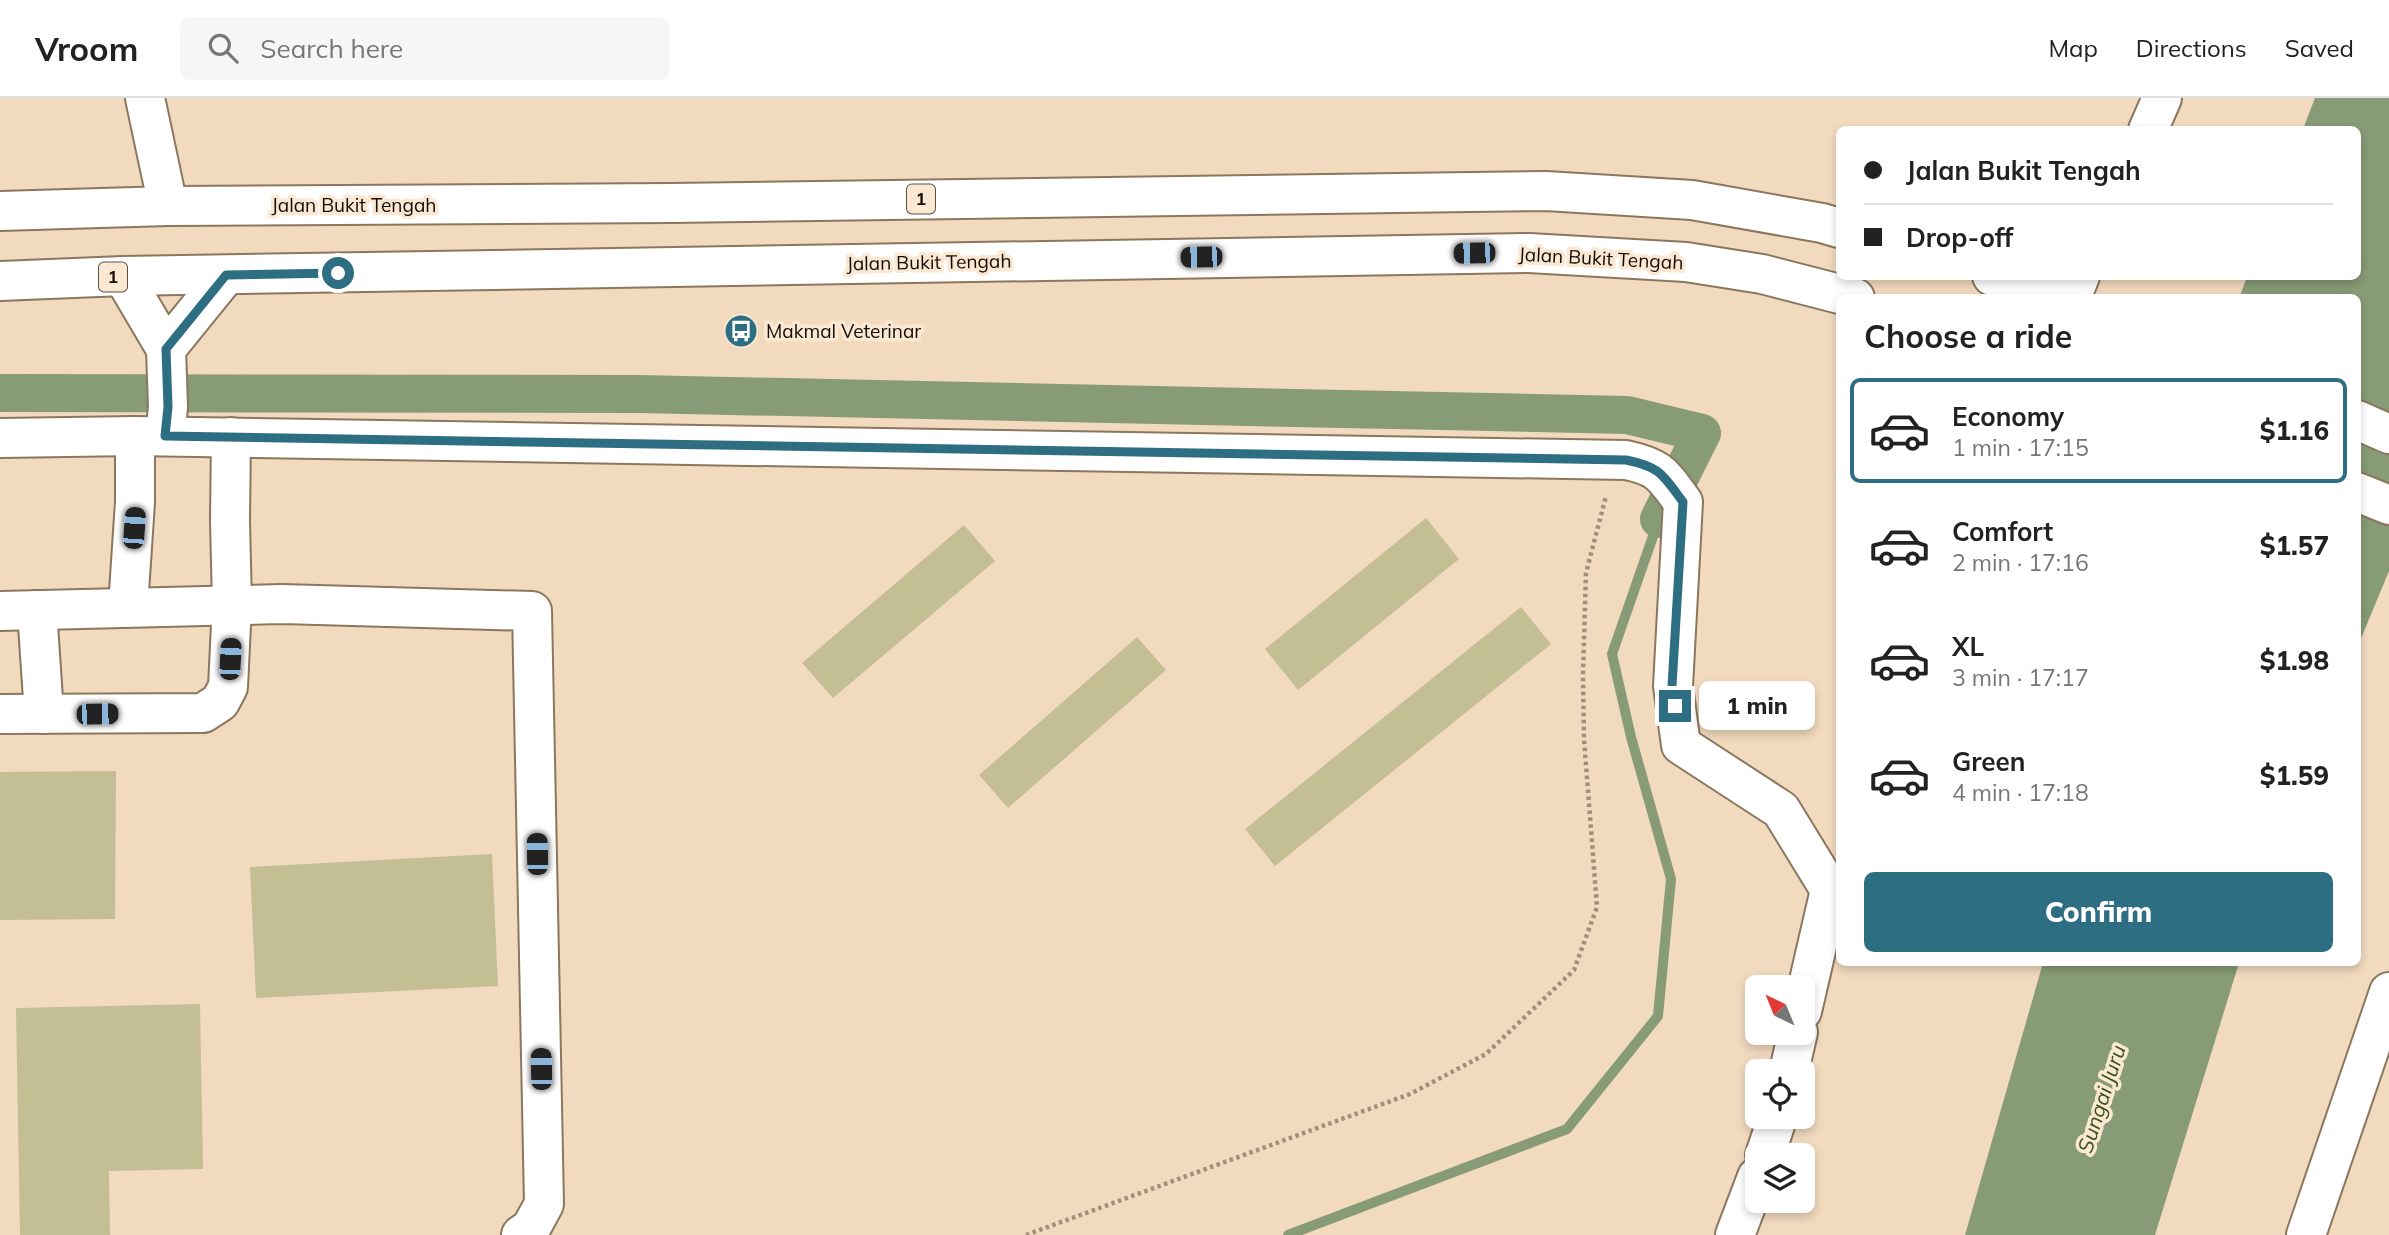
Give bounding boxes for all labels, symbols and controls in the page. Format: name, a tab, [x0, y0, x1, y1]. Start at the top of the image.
search box	[180, 17, 670, 80]
text: Vroom	[35, 28, 138, 69]
icon: search	[204, 29, 242, 67]
text: Search here	[260, 32, 403, 65]
text: Map	[2048, 33, 2098, 63]
text: Directions	[2136, 33, 2247, 63]
text: Saved	[2285, 33, 2354, 63]
text: Jalan Bukit Tengah	[1906, 154, 2141, 187]
road number: 1	[907, 184, 935, 214]
street label: Jalan Bukit Tengah	[272, 193, 436, 217]
text: Drop-off	[1906, 221, 2013, 254]
car	[1453, 242, 1496, 264]
street label: Jalan Bukit Tengah	[1518, 242, 1684, 274]
car	[1180, 246, 1223, 268]
street label: Jalan Bukit Tengah	[846, 249, 1012, 275]
route start	[322, 257, 354, 289]
road number: 1	[99, 262, 127, 292]
bus stop icon: Makmal Veterinar	[722, 312, 760, 350]
text: Choose a ride	[1864, 316, 2072, 356]
place label: Makmal Veterinar	[766, 319, 921, 343]
icon: car	[1868, 399, 1931, 462]
text: Economy	[1952, 400, 2064, 433]
text: $1.16	[2260, 414, 2329, 447]
text: 1 min · 17:15	[1952, 433, 2089, 462]
car	[123, 506, 146, 550]
icon: car	[1868, 514, 1931, 577]
text: Comfort	[1952, 515, 2053, 548]
text: $1.57	[2260, 529, 2329, 562]
text: 2 min · 17:16	[1952, 548, 2089, 577]
icon: car	[1868, 629, 1931, 692]
text: XL	[1952, 630, 1984, 663]
car	[219, 637, 242, 681]
text: $1.98	[2260, 644, 2329, 677]
text: 3 min · 17:17	[1952, 663, 2089, 692]
callout: 1 min	[1700, 682, 1815, 730]
route end	[1659, 690, 1691, 722]
text: 1 min	[1726, 691, 1788, 720]
car	[76, 703, 119, 725]
icon: car	[1868, 744, 1931, 807]
text: Green	[1952, 745, 2025, 778]
text: $1.59	[2260, 759, 2329, 792]
text: 4 min · 17:18	[1952, 778, 2089, 807]
car	[527, 833, 548, 875]
button: Confirm	[1864, 872, 2333, 952]
north arrow	[1745, 975, 1815, 1045]
map controls	[1745, 975, 1815, 1213]
water label: Sungai Juru	[2071, 1041, 2131, 1156]
car	[531, 1048, 552, 1090]
button: locate	[1745, 1059, 1815, 1129]
button: layers	[1745, 1143, 1815, 1213]

